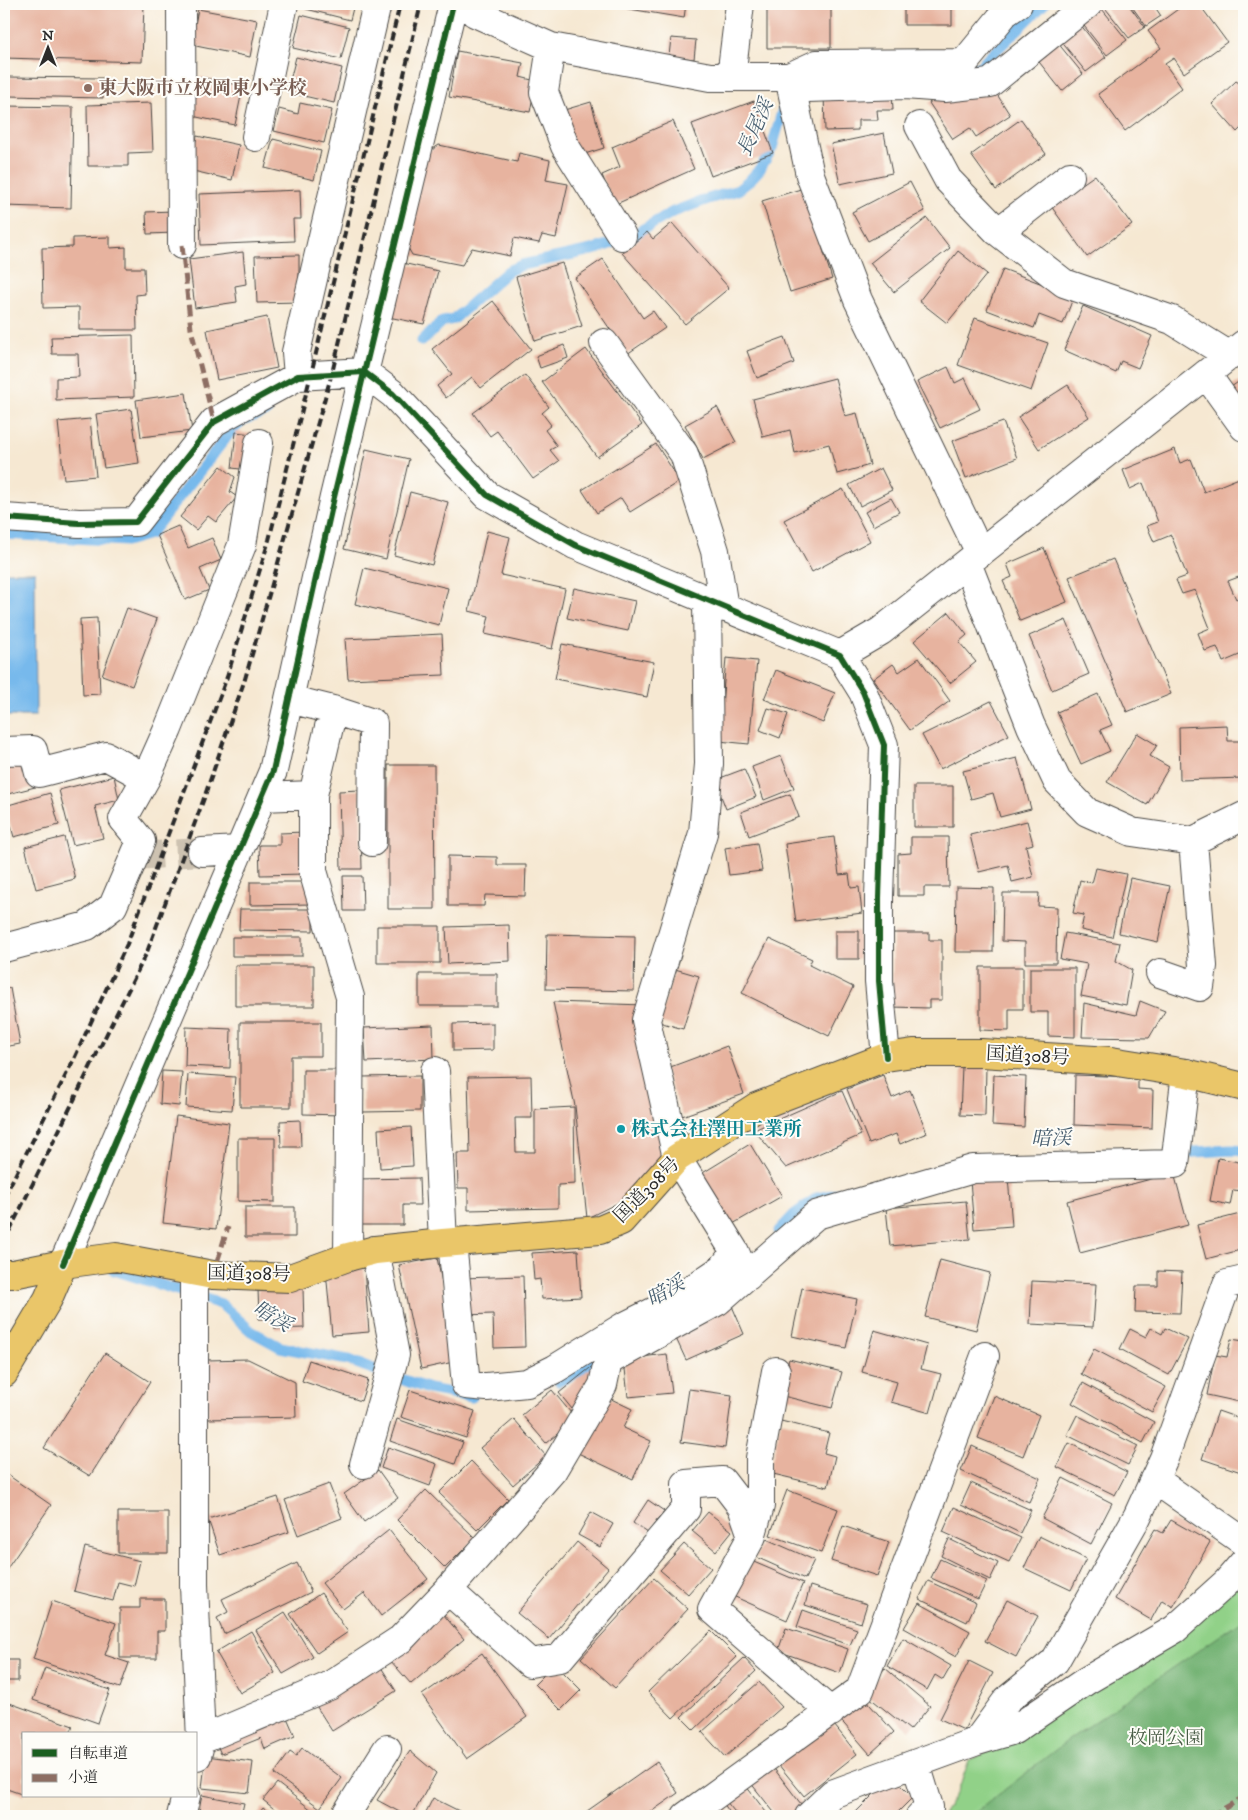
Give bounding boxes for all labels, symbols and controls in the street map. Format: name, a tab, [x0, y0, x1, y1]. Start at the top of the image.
north arrow	[22, 22, 72, 72]
text: N	[42, 27, 54, 45]
place label: 東大阪市立枚岡東小学校	[98, 77, 307, 100]
marker: 東大阪市立枚岡東小学校	[82, 82, 94, 94]
water label: 長尾渓	[732, 94, 780, 160]
street label: 国道308号	[986, 1042, 1070, 1070]
place label: 株式会社澤田工業所	[631, 1118, 802, 1141]
marker: 株式会社澤田工業所	[615, 1123, 627, 1135]
water label: 暗渓	[1031, 1126, 1073, 1152]
street label: 国道308号	[609, 1152, 685, 1228]
street label: 国道308号	[207, 1262, 291, 1286]
water label: 暗渓	[642, 1270, 691, 1313]
water label: 暗渓	[248, 1296, 297, 1339]
park label: 枚岡公園	[1128, 1727, 1204, 1750]
legend	[22, 1732, 198, 1798]
text: 自転車道	[68, 1744, 128, 1763]
text: 小道	[68, 1768, 98, 1787]

